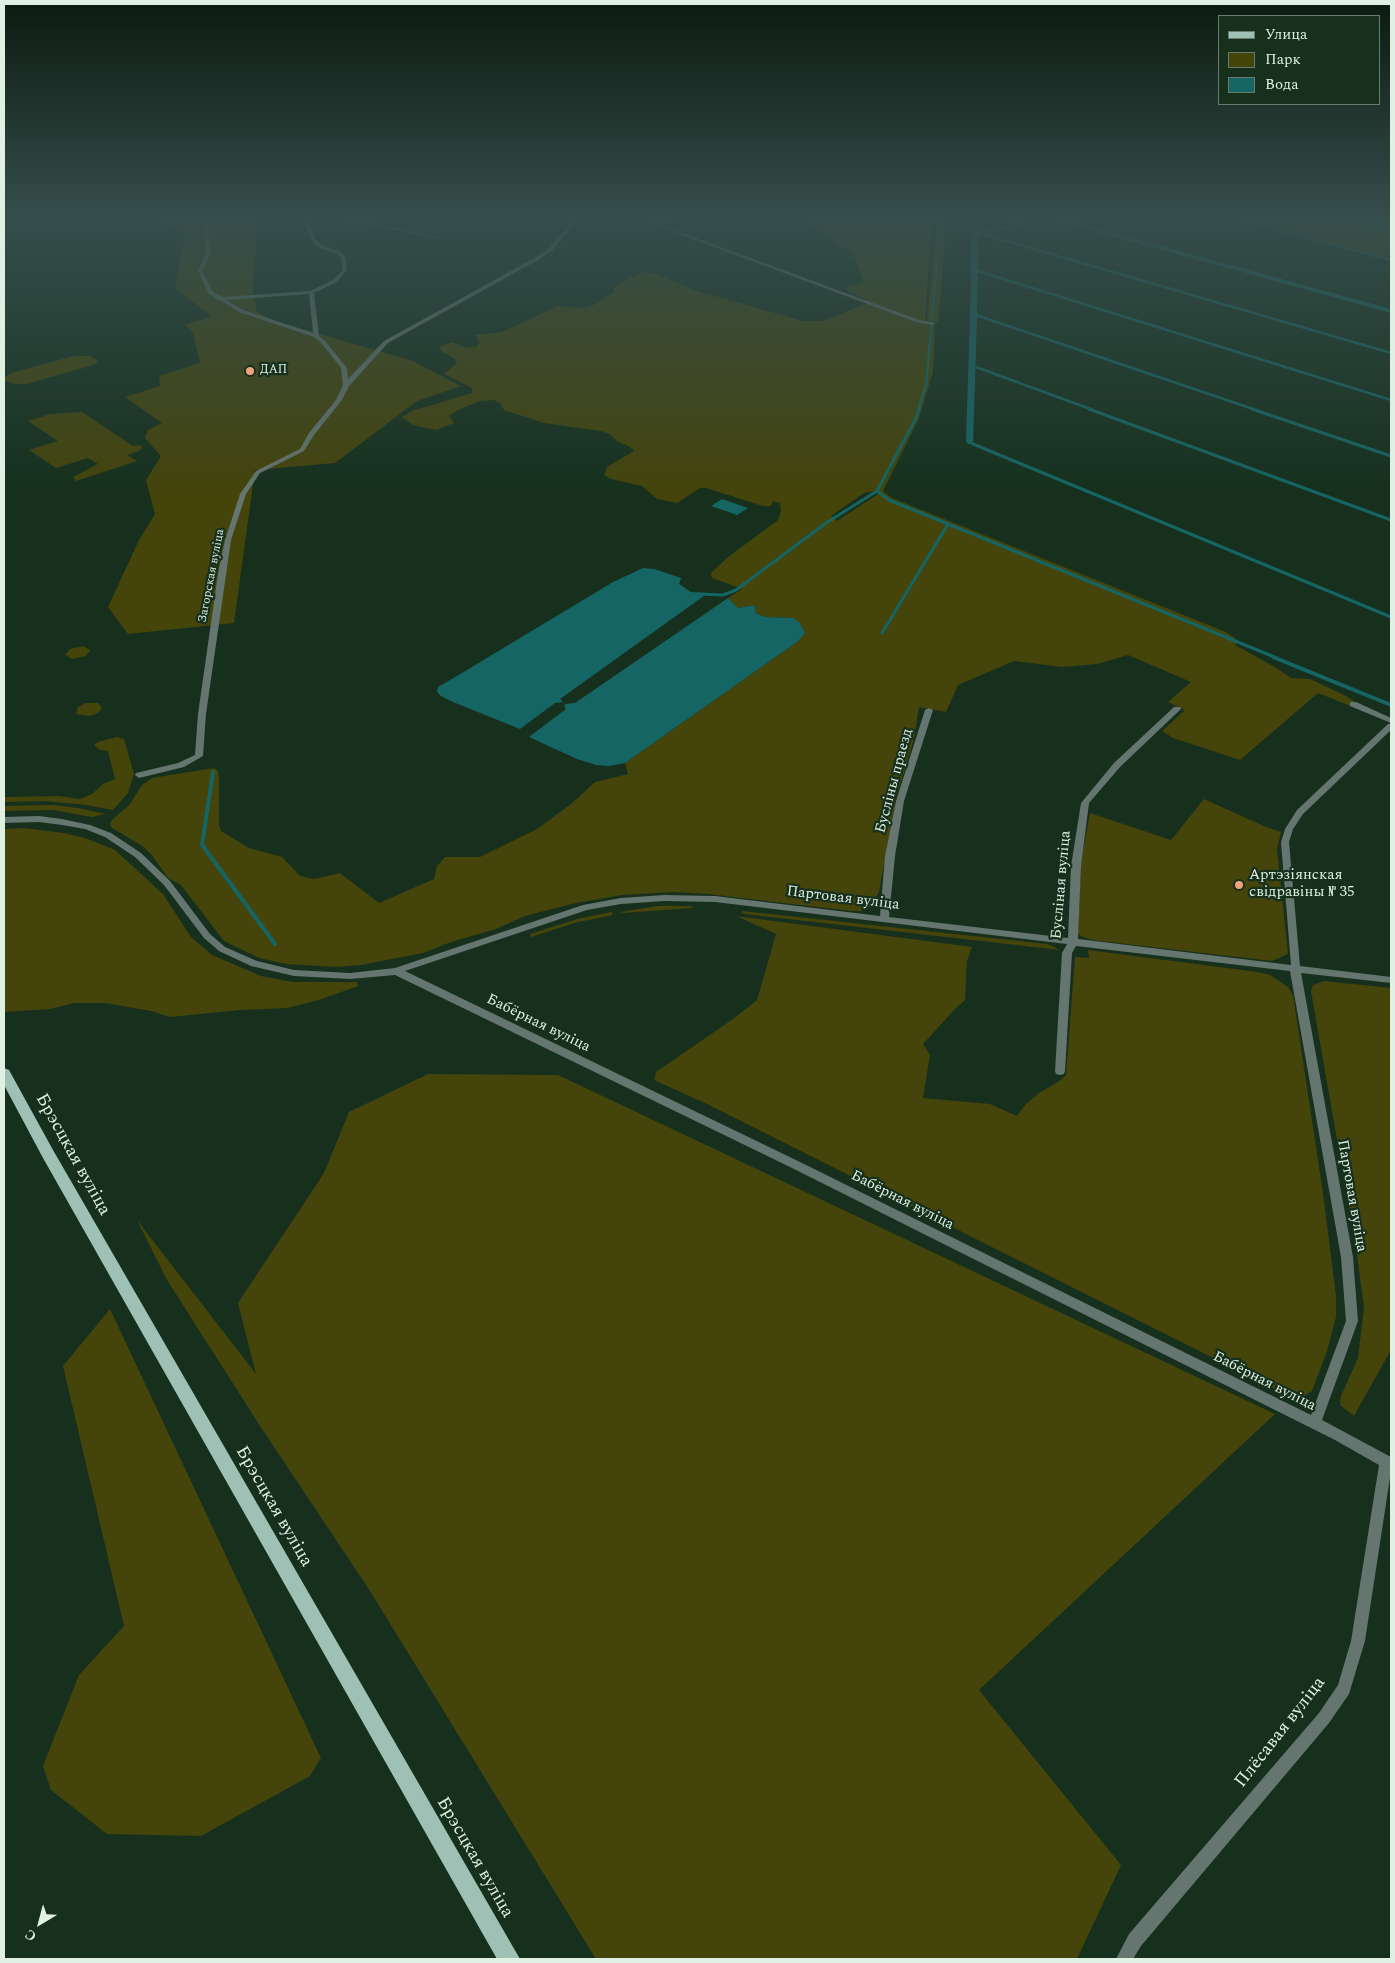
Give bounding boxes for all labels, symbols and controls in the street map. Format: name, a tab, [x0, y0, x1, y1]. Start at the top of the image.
legend	[1218, 15, 1380, 105]
text: Улица	[1265, 23, 1307, 46]
text: Парк	[1265, 48, 1301, 71]
text: Вода	[1265, 73, 1299, 96]
place label: ДАП	[260, 364, 287, 378]
marker: ДАП	[244, 365, 256, 377]
street label: Загорская вуліца	[196, 528, 228, 624]
street label: Бусліны праезд	[872, 727, 918, 835]
street label: Бусліная вуліца	[1048, 830, 1076, 940]
place label: Артэзіянская свідравіны № 35	[1249, 867, 1354, 902]
marker: Артэзіянская свідравіны № 35	[1233, 879, 1245, 891]
street label: Партовая вуліца	[785, 883, 901, 915]
street label: Бабёрная вуліца	[483, 991, 593, 1057]
street label: Брэсцкая вуліца	[30, 1090, 114, 1220]
street label: Партовая вуліца	[1332, 1138, 1370, 1254]
street label: Бабёрная вуліца	[847, 1167, 957, 1235]
street label: Бабёрная вуліца	[1209, 1348, 1319, 1416]
street label: Брэсцкая вуліца	[230, 1443, 316, 1571]
street label: Плёсавая вуліца	[1231, 1673, 1331, 1793]
street label: Брэсцкая вуліца	[431, 1794, 517, 1922]
north arrow	[15, 1898, 65, 1948]
text: С	[20, 1924, 41, 1947]

